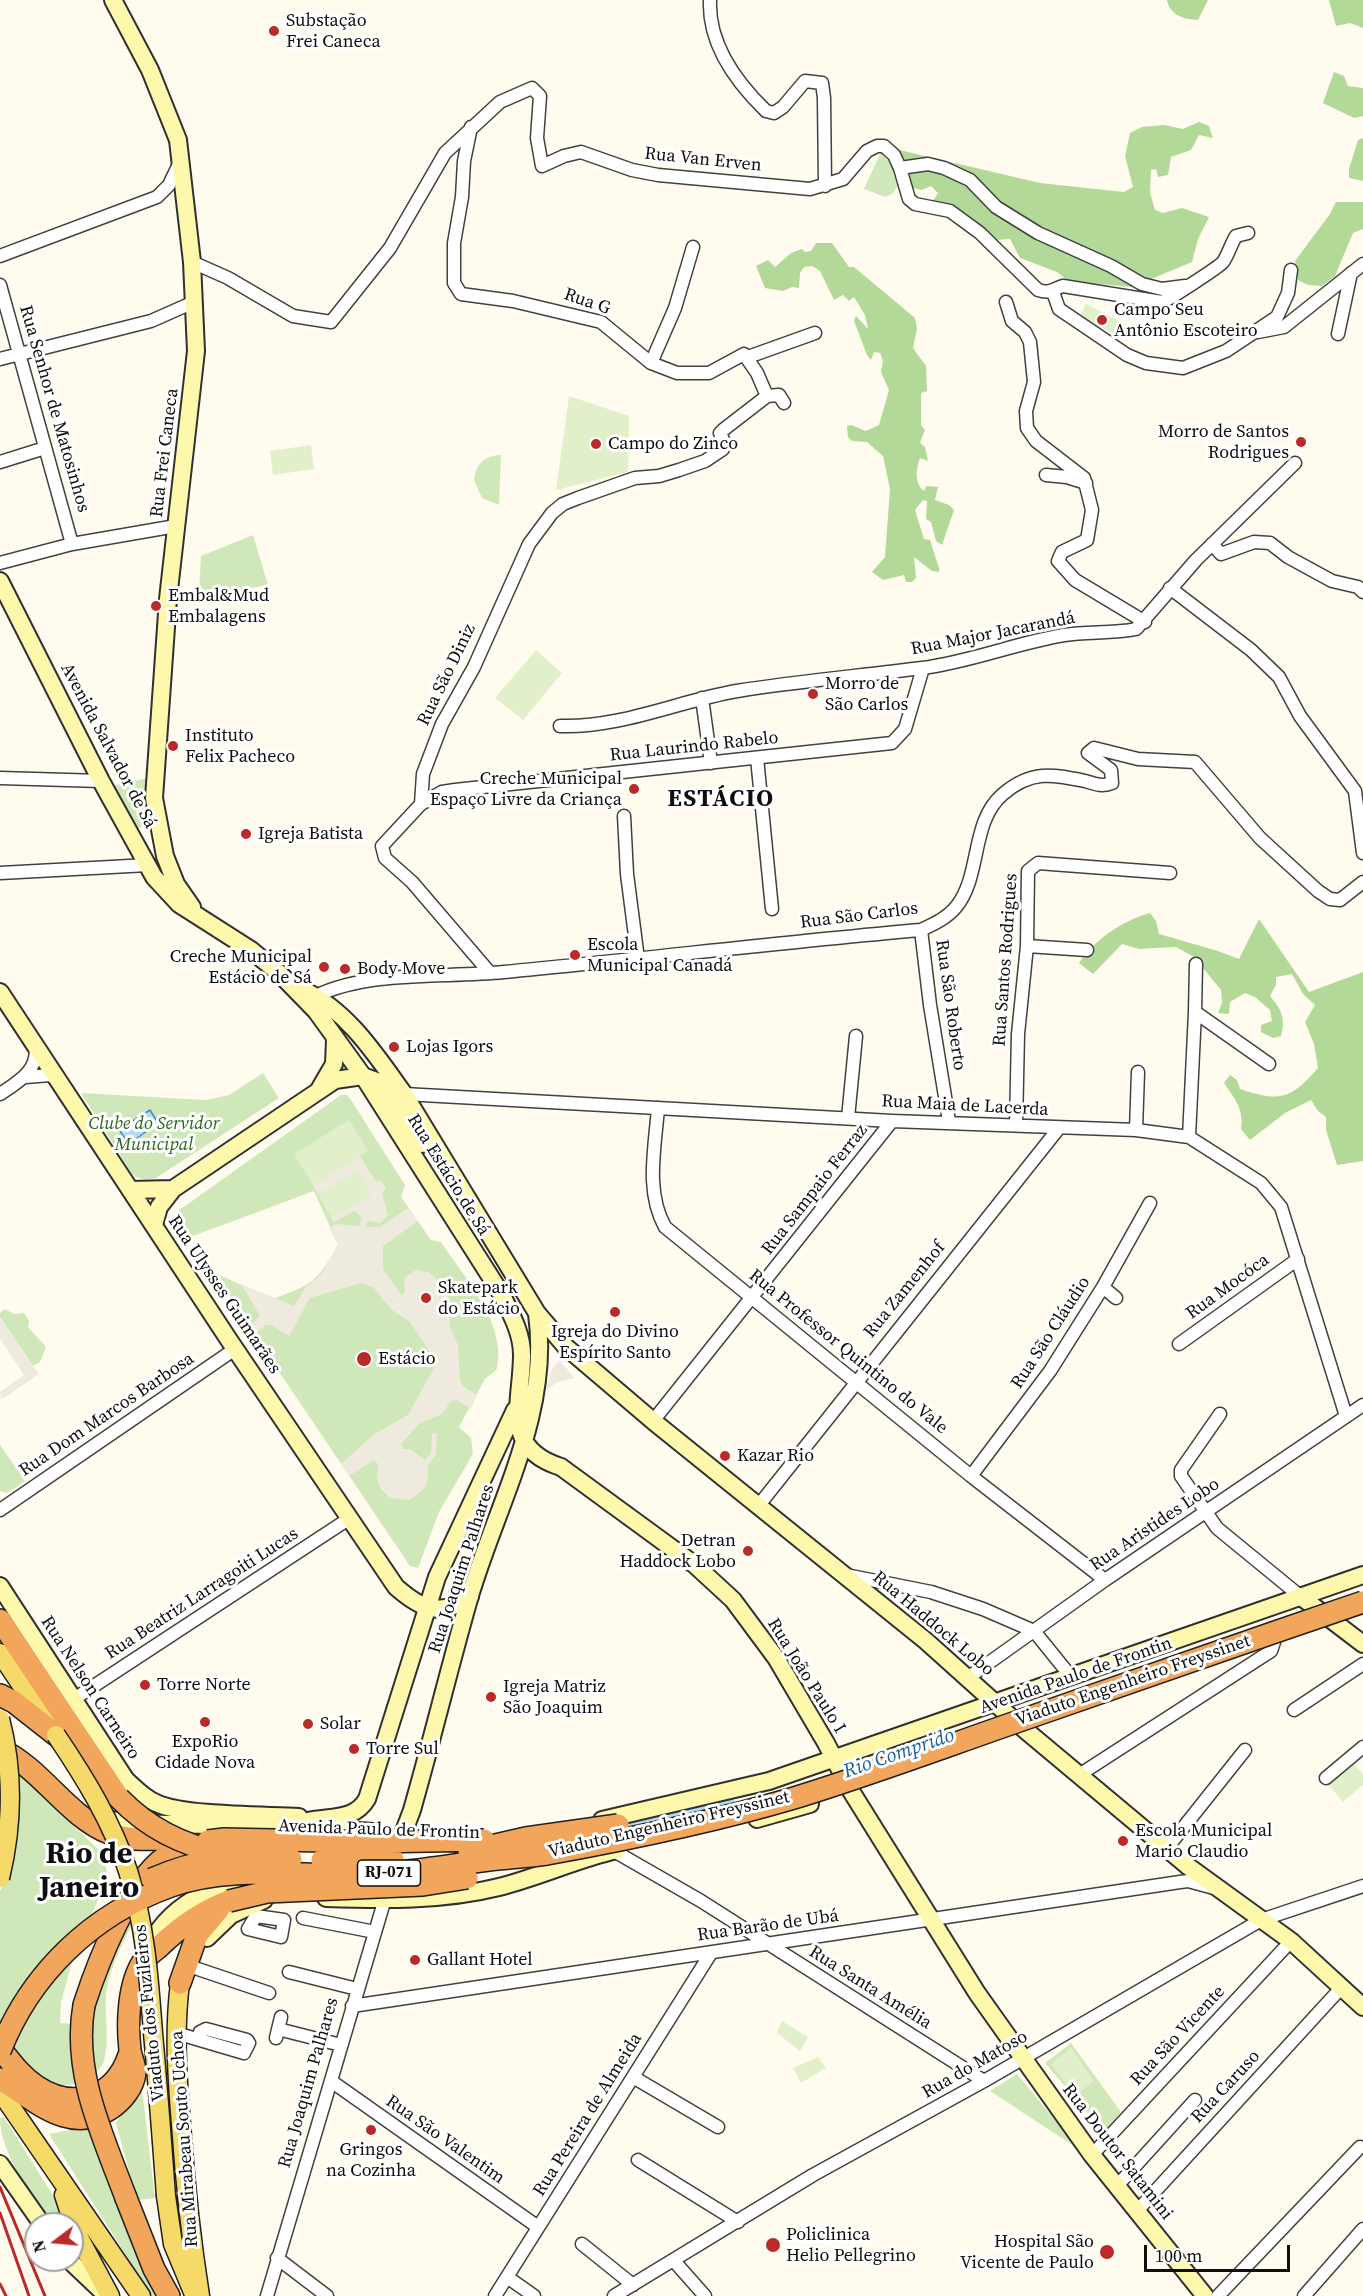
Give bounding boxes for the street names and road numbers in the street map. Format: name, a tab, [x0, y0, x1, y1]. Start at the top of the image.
street label: Rua Van Erven	[643, 143, 763, 177]
street label: Rua G	[561, 284, 613, 320]
street label: Rua Senhor de Matosinhos	[14, 303, 94, 515]
street label: Rua Frei Caneca	[146, 387, 184, 519]
street label: Rua Major Jacarandá	[909, 607, 1077, 661]
street label: Rua São Diniz	[413, 621, 481, 729]
street label: Avenida Salvador de Sá	[55, 660, 161, 832]
street label: Rua Laurindo Rabelo	[609, 727, 779, 767]
street label: Rua Santos Rodrigues	[989, 873, 1023, 1047]
street label: Rua São Carlos	[799, 898, 919, 934]
street label: Rua São Roberto	[930, 938, 970, 1072]
street label: Rua Maia de Lacerda	[881, 1091, 1049, 1121]
street label: Rua Estácio de Sá	[402, 1110, 494, 1240]
street label: Rua Sampaio Ferraz	[757, 1120, 873, 1260]
street label: Rua Ulysses Guimarães	[163, 1212, 285, 1378]
street label: Rua Zamenhof	[860, 1237, 950, 1343]
street label: Rua Mocóca	[1182, 1250, 1274, 1324]
street label: Rua Professor Quintino do Vale	[744, 1265, 952, 1439]
street label: Rua São Cláudio	[1007, 1273, 1095, 1393]
street label: Rua Dom Marcos Barbosa	[15, 1348, 199, 1482]
street label: Rua Aristides Lobo	[1086, 1474, 1224, 1576]
street label: Rua Joaquim Palhares	[424, 1482, 500, 1656]
street label: Rua Beatriz Larragoiti Lucas	[101, 1523, 303, 1665]
street label: Rua Haddock Lobo	[868, 1567, 998, 1681]
street label: Rua Nelson Carneiro	[36, 1612, 144, 1764]
street label: Rua João Paulo I	[762, 1615, 850, 1737]
street label: Viaduto Engenheiro Freyssinet	[1013, 1631, 1253, 1731]
street label: Avenida Paulo de Frontin	[977, 1633, 1175, 1719]
street label: Viaduto Engenheiro Freyssinet	[546, 1787, 792, 1863]
street label: Avenida Paulo de Frontin	[278, 1816, 480, 1844]
road number: RJ-071	[358, 1860, 420, 1886]
street label: Rua Barão de Ubá	[696, 1905, 840, 1947]
street label: Viaduto dos Fuzileiros	[130, 1923, 170, 2103]
street label: Rua Santa Amélia	[805, 1942, 935, 2034]
street label: Rua São Vicente	[1126, 1982, 1230, 2090]
street label: Rua Joaquim Palhares	[274, 1995, 344, 2171]
street label: Rua do Matoso	[918, 2026, 1032, 2104]
street label: Rua Pereira de Almeida	[529, 2029, 647, 2201]
street label: Rua Mirabeau Souto Uchoa	[167, 2030, 203, 2248]
street label: Rua Caruso	[1187, 2046, 1265, 2128]
street label: Rua Doutor Satamini	[1057, 2080, 1177, 2224]
street label: Rua São Valentim	[381, 2091, 509, 2189]

